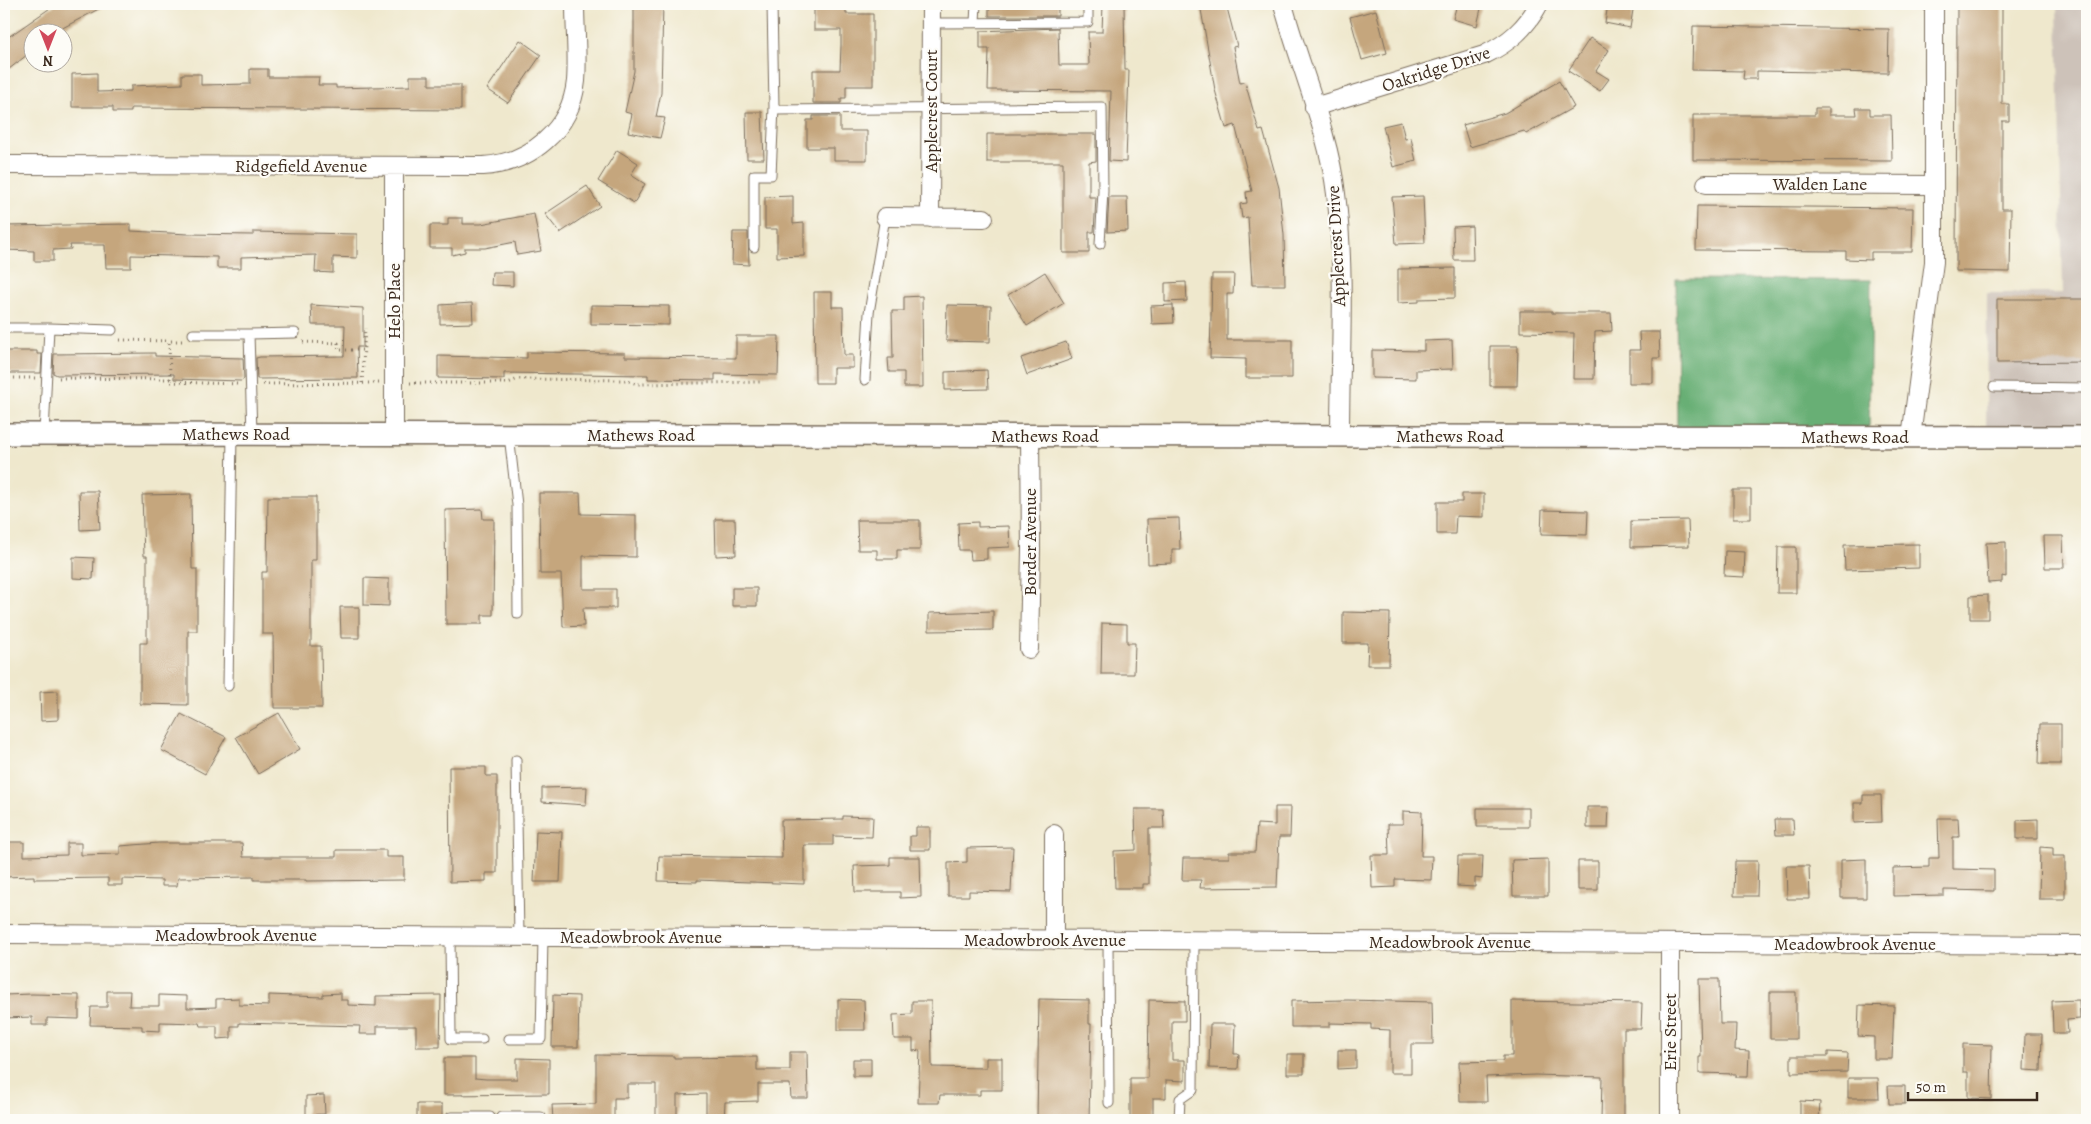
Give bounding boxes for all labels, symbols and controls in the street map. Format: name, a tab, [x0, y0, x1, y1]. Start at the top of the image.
north arrow	[22, 22, 72, 72]
street label: Oakridge Drive	[1379, 40, 1493, 98]
street label: Applecrest Court	[919, 49, 943, 174]
text: N	[43, 51, 53, 70]
street label: Ridgefield Avenue	[235, 154, 367, 178]
street label: Walden Lane	[1772, 172, 1867, 196]
street label: Applecrest Drive	[1321, 185, 1351, 308]
street label: Helo Place	[382, 263, 406, 339]
street label: Mathews Road	[182, 422, 290, 446]
street label: Mathews Road	[587, 423, 695, 447]
street label: Mathews Road	[991, 424, 1099, 448]
street label: Mathews Road	[1396, 424, 1504, 448]
street label: Mathews Road	[1801, 425, 1909, 449]
street label: Border Avenue	[1018, 488, 1042, 596]
street label: Meadowbrook Avenue	[155, 923, 317, 947]
street label: Meadowbrook Avenue	[560, 925, 722, 949]
street label: Meadowbrook Avenue	[964, 928, 1126, 952]
street label: Meadowbrook Avenue	[1369, 930, 1531, 954]
street label: Meadowbrook Avenue	[1774, 932, 1936, 956]
street label: Erie Street	[1658, 993, 1682, 1071]
scale bar	[1908, 1069, 2037, 1101]
text: 50 m	[1916, 1077, 1946, 1097]

